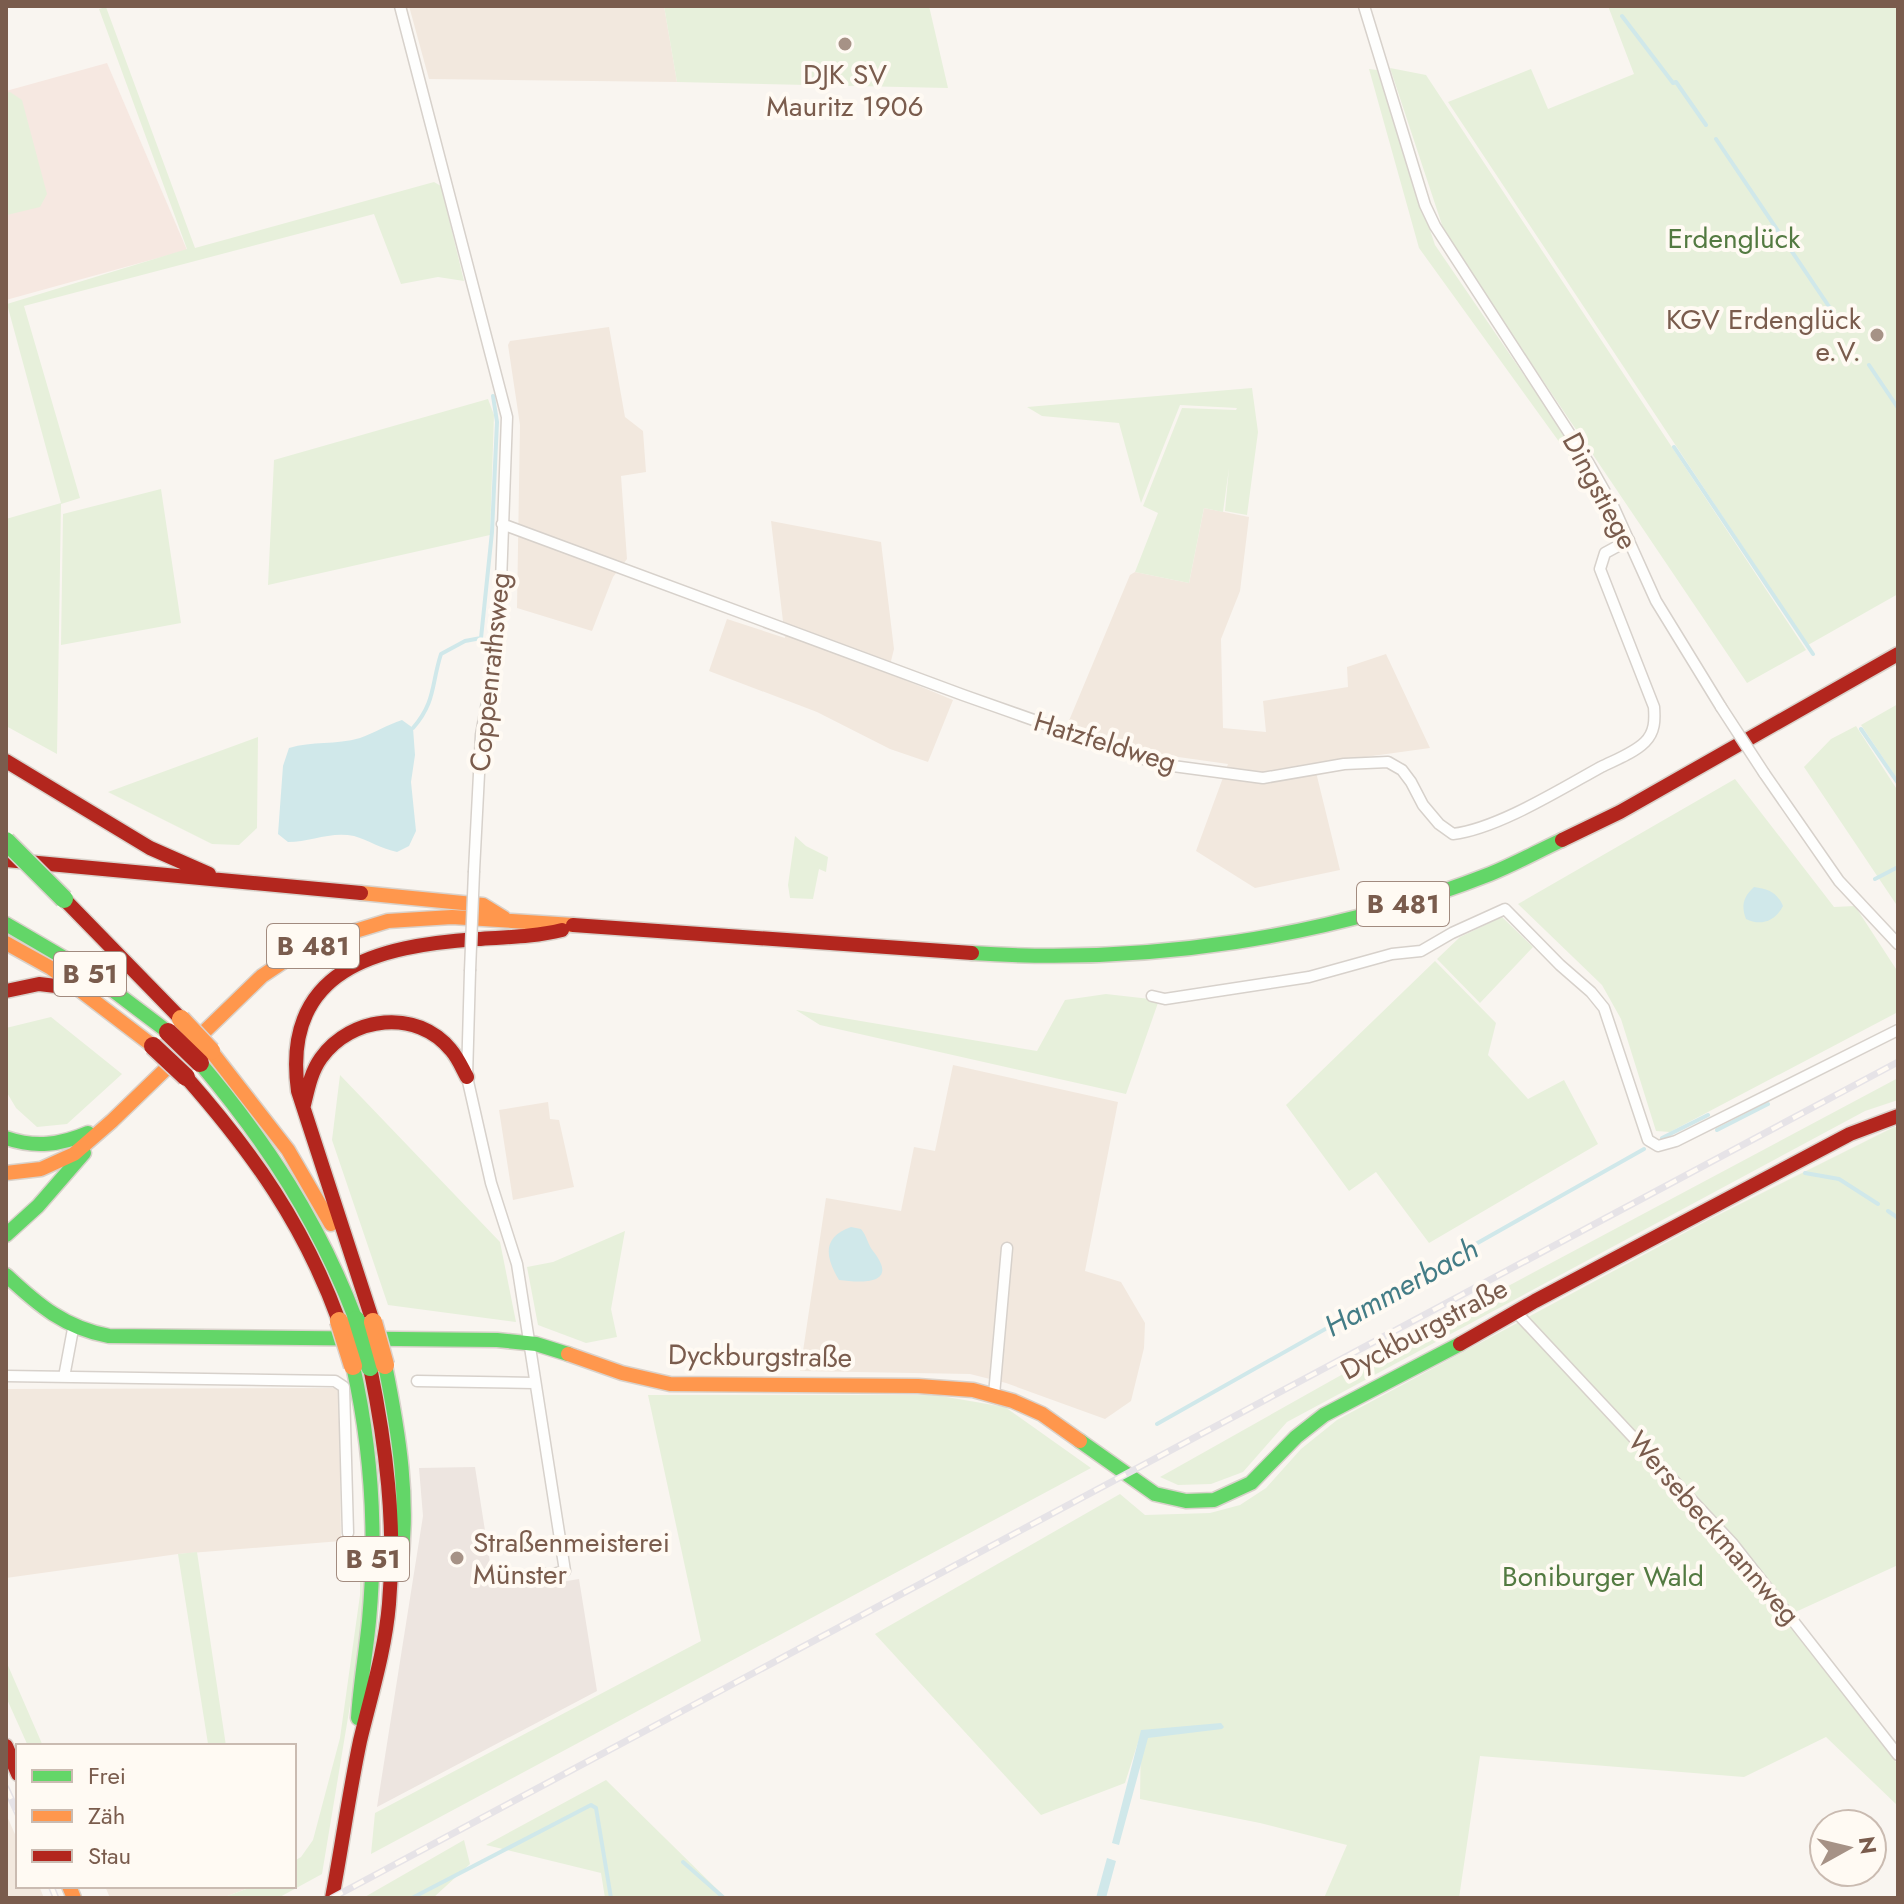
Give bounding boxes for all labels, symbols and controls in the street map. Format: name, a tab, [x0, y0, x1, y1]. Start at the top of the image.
marker: DJK SV Mauritz 1906	[836, 35, 854, 53]
place label: DJK SV Mauritz 1906	[766, 54, 924, 127]
park label: Erdenglück	[1668, 218, 1801, 259]
place label: KGV Erdenglück e.V.	[1666, 299, 1862, 372]
marker: KGV Erdenglück e.V.	[1868, 326, 1886, 344]
street label: Dingstiege	[1552, 425, 1648, 557]
street label: Coppenrathsweg	[459, 570, 521, 774]
street label: Hatzfeldweg	[1029, 701, 1181, 783]
road number: B 481	[1357, 882, 1449, 926]
road number: B 481	[267, 924, 359, 968]
road number: B 51	[54, 952, 126, 996]
water label: Hammerbach	[1316, 1227, 1486, 1347]
street label: Dyckburgstraße	[1333, 1268, 1515, 1390]
street label: Dyckburgstraße	[668, 1334, 852, 1378]
street label: Wersebeckmannweg	[1618, 1422, 1810, 1634]
place label: Straßenmeisterei Münster	[473, 1522, 670, 1595]
road number: B 51	[337, 1537, 409, 1581]
marker: Straßenmeisterei Münster	[448, 1549, 466, 1567]
park label: Boniburger Wald	[1502, 1556, 1704, 1597]
legend	[16, 1744, 296, 1888]
text: Frei	[88, 1758, 126, 1793]
text: Zäh	[88, 1798, 125, 1833]
north arrow	[1808, 1808, 1888, 1888]
text: N	[1851, 1834, 1885, 1856]
text: Stau	[88, 1838, 131, 1873]

